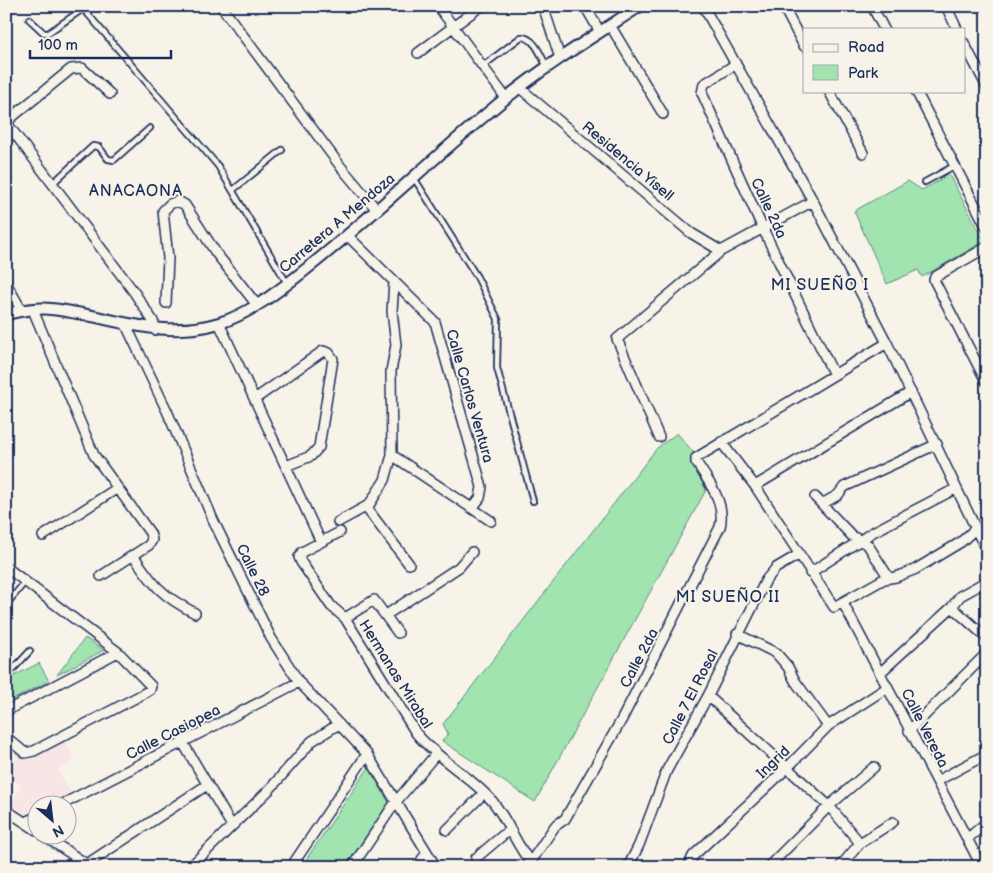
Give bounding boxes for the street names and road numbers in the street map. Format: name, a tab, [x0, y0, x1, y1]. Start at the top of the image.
street label: Residencia Yisell	[578, 117, 678, 205]
street label: Carretera A Mendoza	[276, 169, 399, 277]
street label: Calle 2da	[746, 175, 791, 242]
street label: Calle Carlos Ventura	[441, 327, 498, 465]
street label: Calle 28	[232, 541, 274, 600]
street label: Hermanas Mirabal	[354, 616, 437, 732]
street label: Calle 2da	[616, 625, 663, 691]
street label: Calle 7 El Rosal	[658, 646, 723, 748]
street label: Calle Vereda	[896, 685, 953, 771]
street label: Calle Casiopea	[123, 701, 224, 764]
street label: Ingrid	[753, 742, 794, 783]

